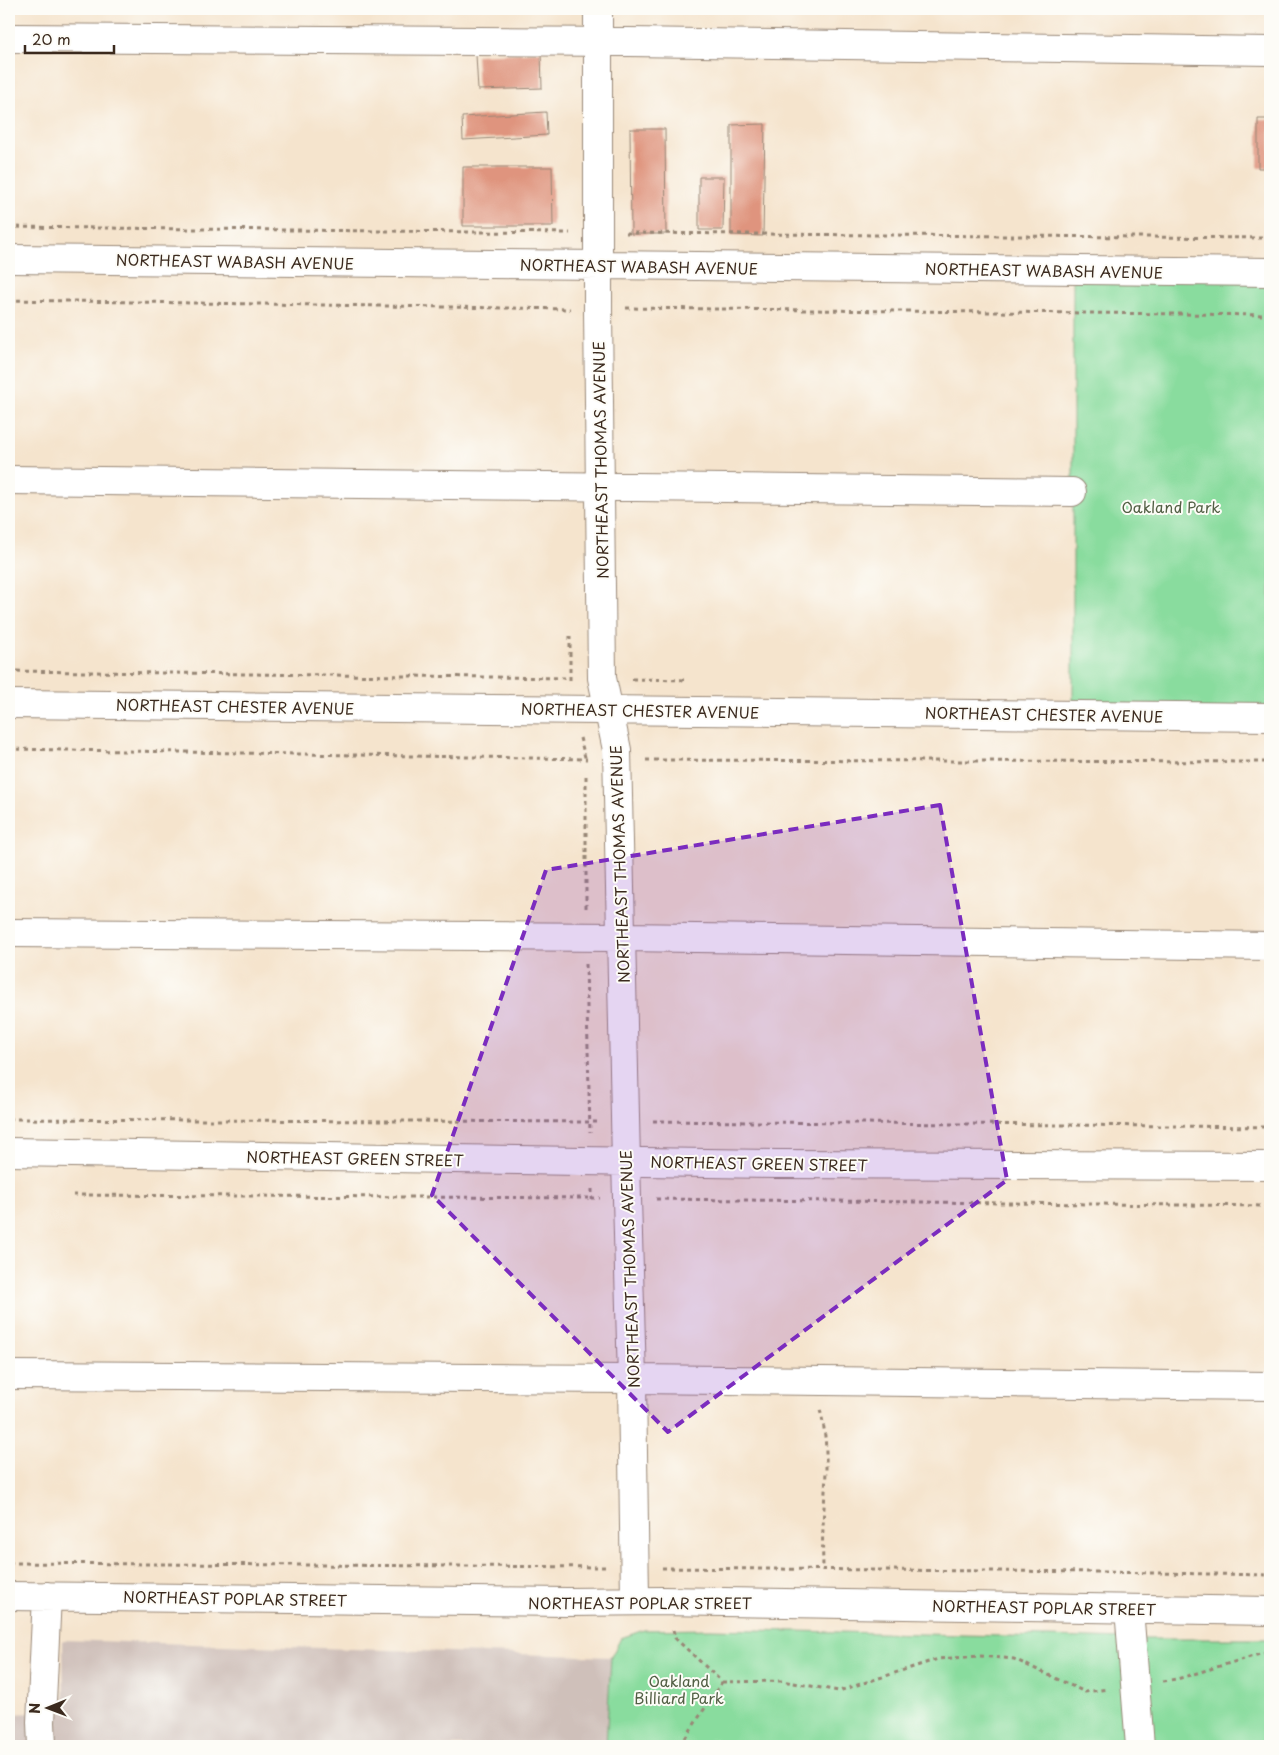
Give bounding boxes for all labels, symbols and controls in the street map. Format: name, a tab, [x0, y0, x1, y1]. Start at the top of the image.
scale bar	[25, 22, 114, 54]
text: 20 m	[32, 27, 71, 50]
street label: NORTHEAST WABASH AVENUE	[116, 247, 354, 275]
street label: NORTHEAST WABASH AVENUE	[520, 252, 758, 280]
street label: NORTHEAST WABASH AVENUE	[925, 256, 1163, 284]
street label: NORTHEAST THOMAS AVENUE	[586, 341, 614, 579]
park label: Oakland Park	[1121, 495, 1221, 518]
street label: NORTHEAST CHESTER AVENUE	[116, 692, 354, 720]
street label: NORTHEAST CHESTER AVENUE	[521, 696, 759, 724]
street label: NORTHEAST CHESTER AVENUE	[925, 700, 1163, 728]
street label: NORTHEAST THOMAS AVENUE	[603, 745, 635, 983]
street label: NORTHEAST GREEN STREET	[246, 1145, 465, 1171]
street label: NORTHEAST THOMAS AVENUE	[613, 1150, 645, 1388]
street label: NORTHEAST GREEN STREET	[650, 1150, 869, 1176]
street label: NORTHEAST POPLAR STREET	[123, 1585, 348, 1611]
street label: NORTHEAST POPLAR STREET	[528, 1591, 753, 1614]
street label: NORTHEAST POPLAR STREET	[932, 1594, 1157, 1620]
park label: Oakland Billiard Park	[634, 1669, 724, 1709]
north arrow	[22, 1682, 72, 1732]
text: N	[24, 1703, 45, 1714]

